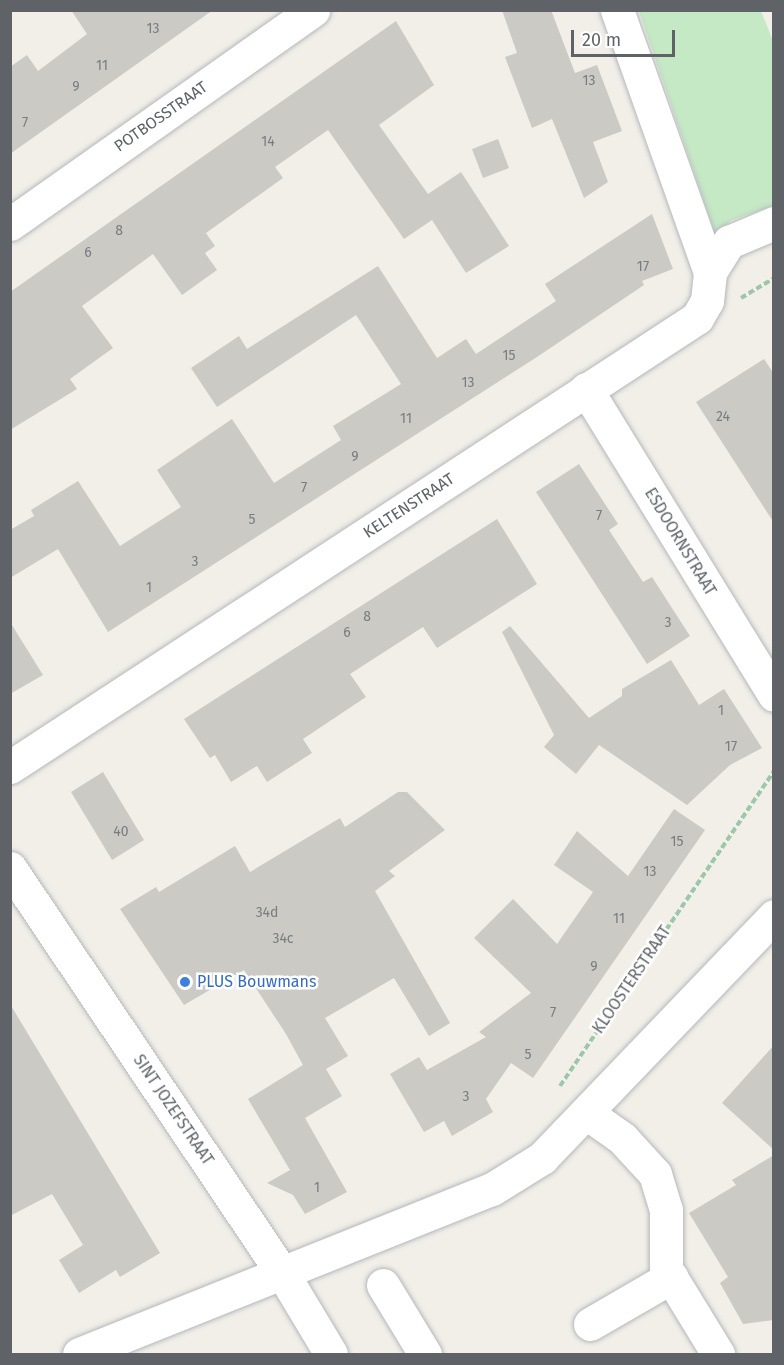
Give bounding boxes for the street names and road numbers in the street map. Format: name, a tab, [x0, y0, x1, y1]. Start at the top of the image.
street label: POTBOSSTRAAT	[111, 78, 211, 156]
street label: KELTENSTRAAT	[360, 469, 458, 543]
street label: ESDOORNSTRAAT	[640, 485, 720, 599]
street label: KLOOSTERSTRAAT	[589, 923, 675, 1037]
street label: SINT JOZEFSTRAAT	[129, 1051, 217, 1169]

